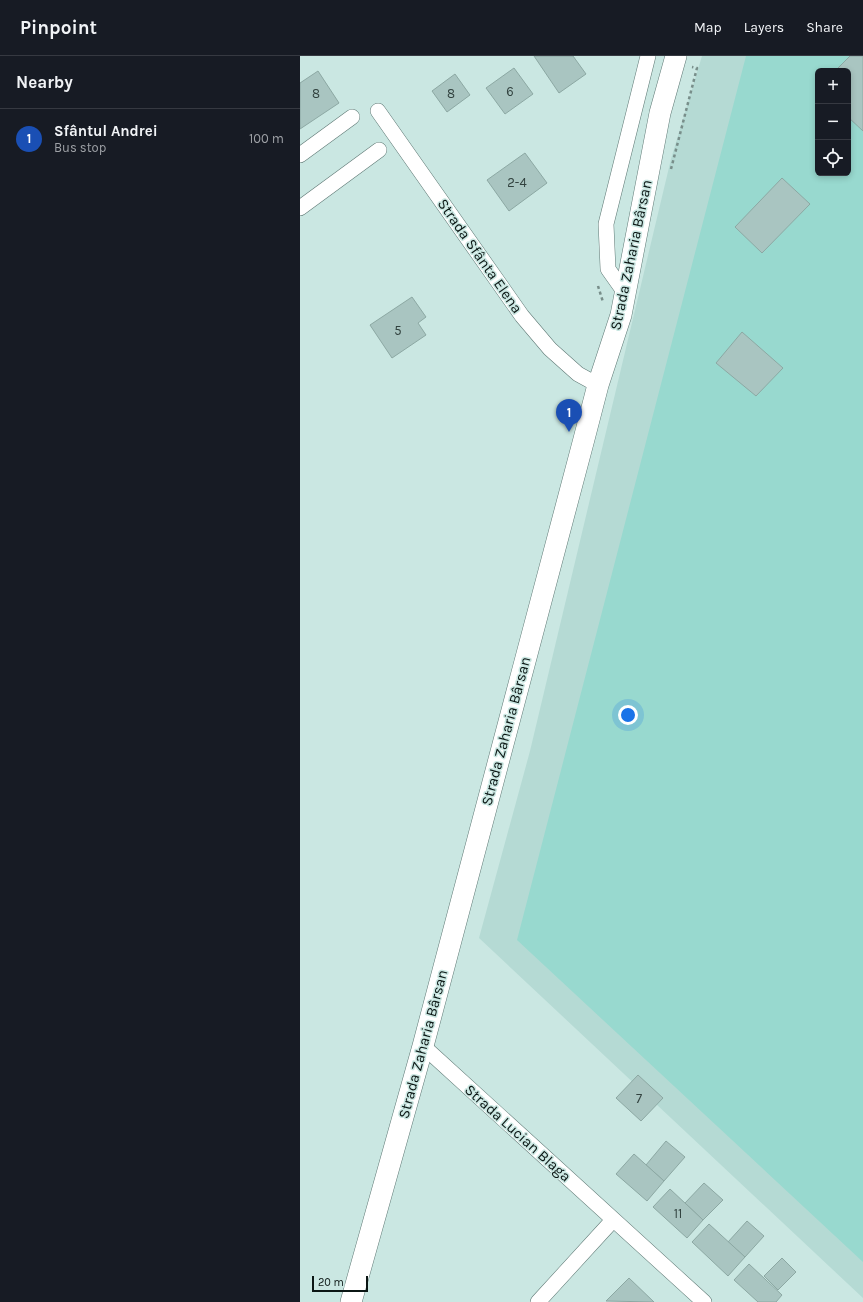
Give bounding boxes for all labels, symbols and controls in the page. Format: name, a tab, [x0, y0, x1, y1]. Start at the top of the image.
text: Pinpoint	[20, 17, 97, 39]
text: Map	[694, 19, 722, 36]
text: Layers	[744, 19, 784, 36]
text: Share	[806, 19, 843, 36]
map controls	[815, 68, 851, 176]
button: +	[815, 68, 851, 104]
text: Nearby	[16, 72, 73, 92]
house number: 6	[506, 84, 514, 99]
house number: 8	[312, 86, 320, 101]
house number: 8	[447, 86, 455, 101]
button: −	[815, 104, 851, 140]
text: Sfântul Andrei	[54, 122, 158, 140]
text: 1	[27, 131, 31, 146]
text: 100 m	[249, 131, 284, 146]
text: Bus stop	[54, 140, 106, 155]
button: locate	[815, 140, 851, 176]
house number: 2-4	[507, 175, 527, 190]
street label: Strada Zaharia Bârsan	[606, 178, 656, 332]
street label: Strada Sfânta Elena	[434, 195, 526, 317]
house number: 5	[394, 323, 402, 338]
pin: 1	[556, 399, 582, 432]
street label: Strada Zaharia Bârsan	[477, 655, 535, 807]
your location	[618, 705, 638, 725]
street label: Strada Zaharia Bârsan	[394, 968, 452, 1120]
street label: Strada Lucian Blaga	[461, 1081, 575, 1185]
house number: 7	[636, 1091, 642, 1106]
house number: 11	[674, 1206, 682, 1221]
scale bar	[312, 1274, 368, 1293]
text: 20 m	[318, 1276, 344, 1289]

